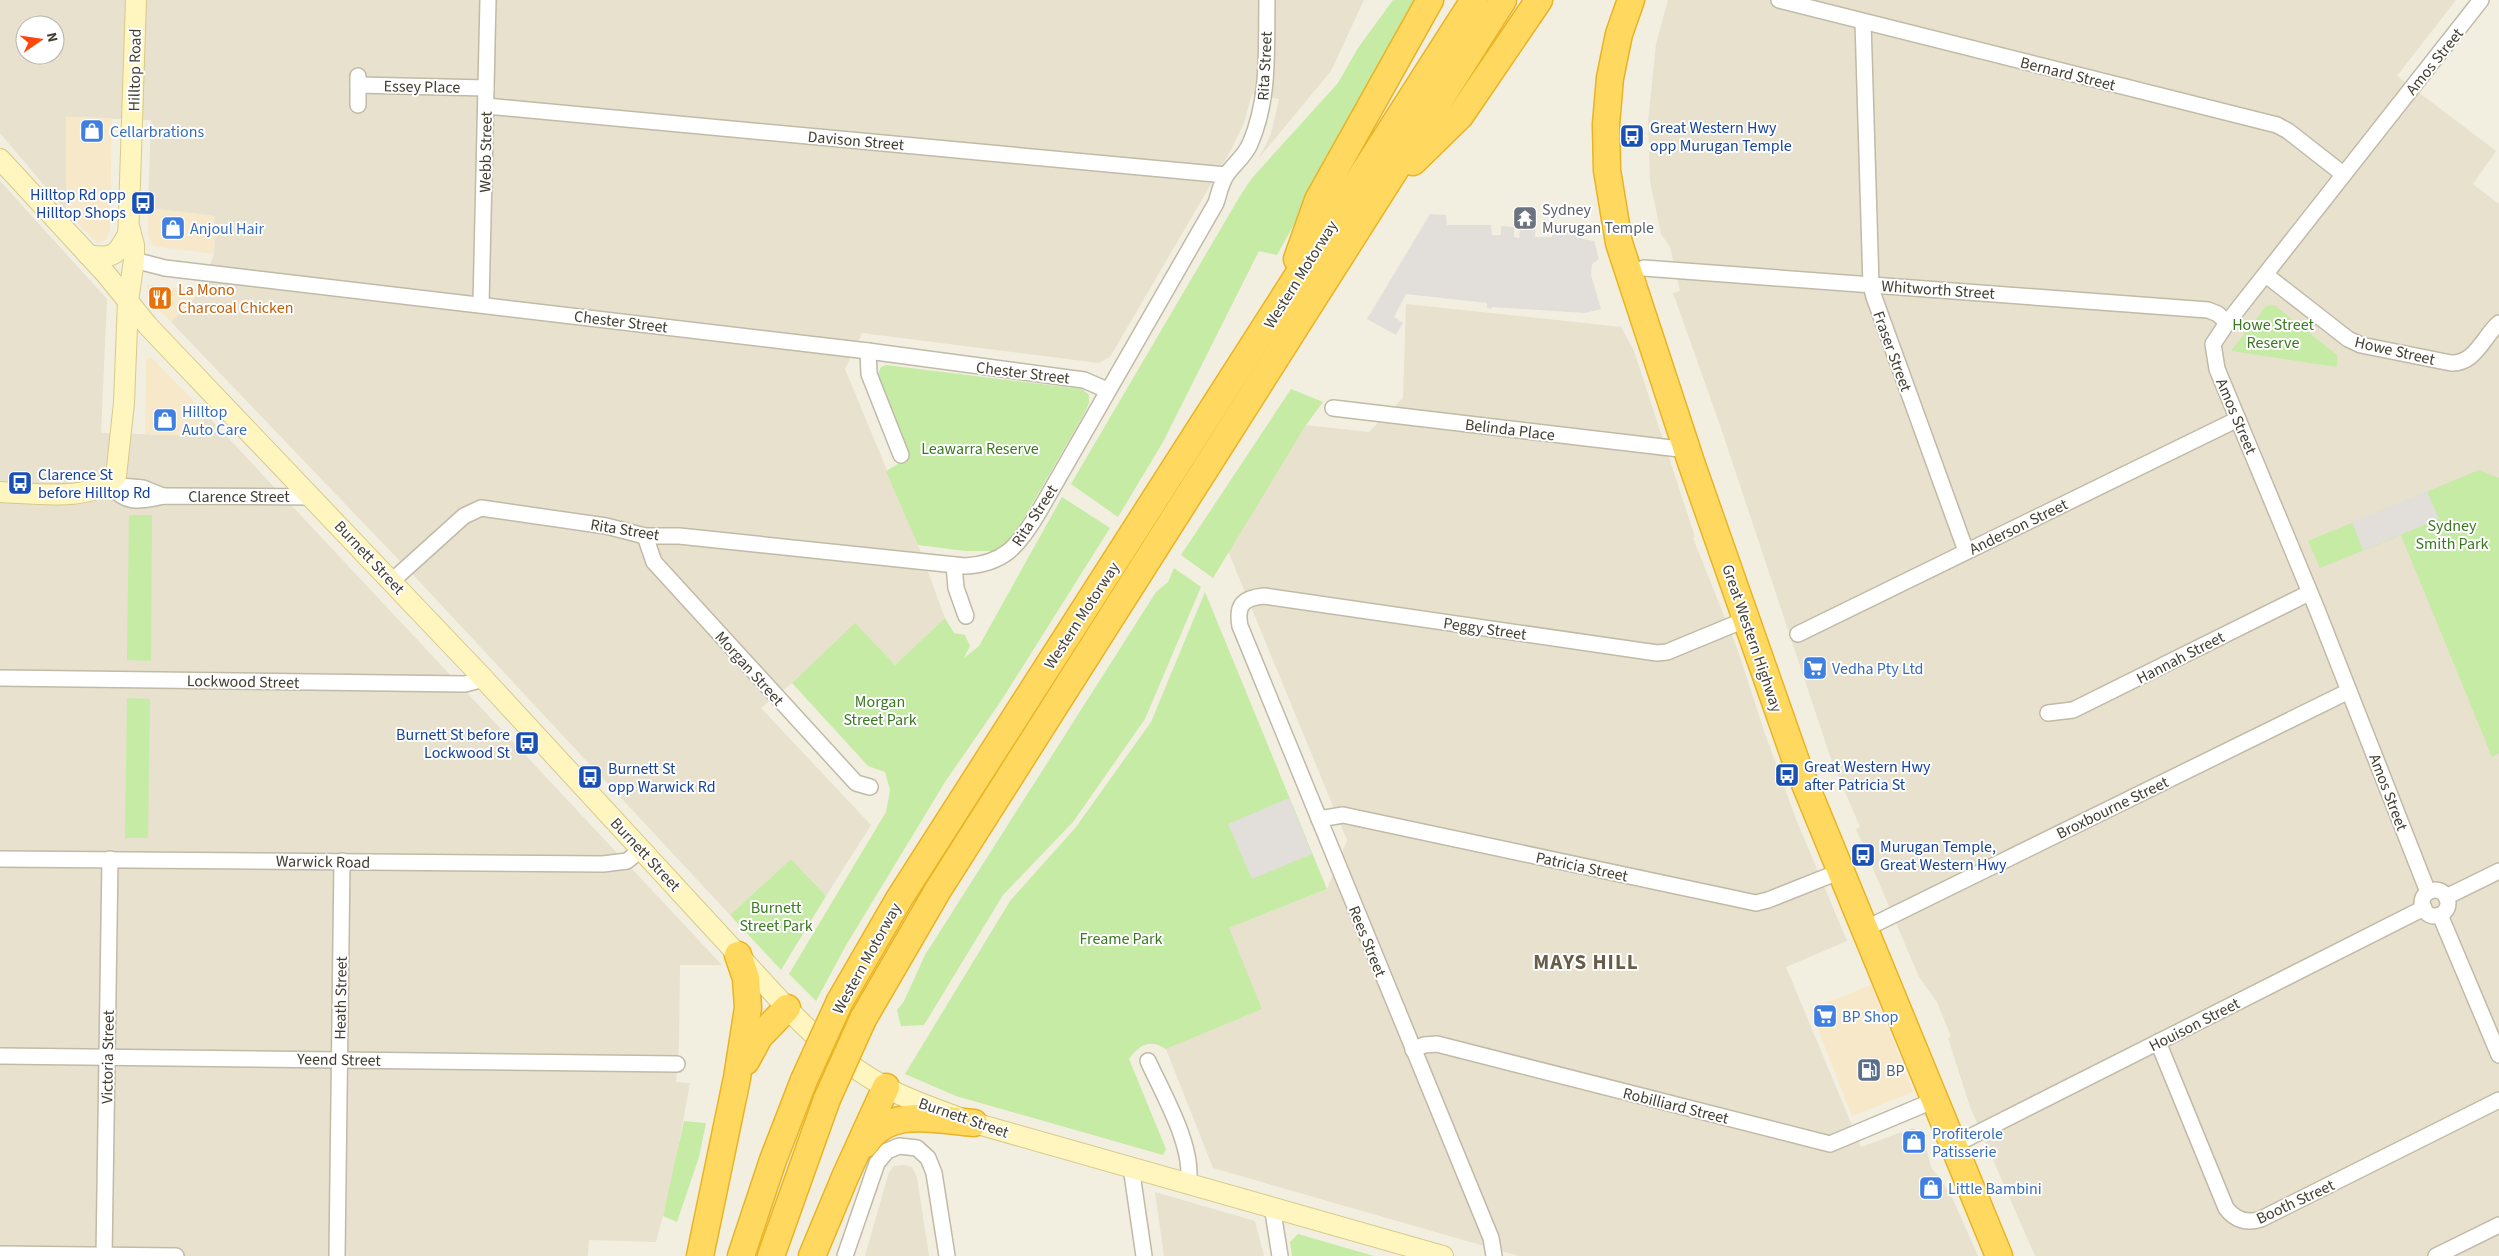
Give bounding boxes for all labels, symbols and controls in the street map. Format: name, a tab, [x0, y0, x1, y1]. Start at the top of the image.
north arrow	[15, 15, 65, 65]
street label: Amos Street	[2401, 23, 2469, 100]
street label: Hilltop Road	[123, 28, 147, 112]
street label: Rita Street	[1252, 30, 1278, 101]
text: N	[41, 31, 62, 44]
street label: Bernard Street	[2018, 52, 2118, 97]
street label: Essey Place	[383, 75, 461, 99]
street label: Webb Street	[474, 110, 498, 193]
place label: Great Western Hwy opp Murugan Temple	[1650, 117, 1792, 157]
shop icon: Cellarbrations	[79, 118, 105, 144]
place label: Cellarbrations	[110, 121, 204, 143]
bus stop icon: Great Western Hwy opp Murugan Temple	[1619, 123, 1645, 149]
street label: Davison Street	[807, 126, 906, 156]
place label: Hilltop Rd opp Hilltop Shops	[30, 184, 126, 224]
bus stop icon: Hilltop Rd opp Hilltop Shops	[130, 190, 156, 216]
place label: Sydney Murugan Temple	[1542, 199, 1654, 239]
temple icon: Sydney Murugan Temple	[1512, 205, 1538, 231]
shop icon: Anjoul Hair	[160, 215, 186, 241]
street label: Western Motorway	[1259, 216, 1343, 333]
place label: Anjoul Hair	[190, 218, 264, 240]
street label: Whitworth Street	[1880, 275, 1996, 305]
place label: La Mono Charcoal Chicken	[178, 279, 293, 319]
restaurant icon: La Mono Charcoal Chicken	[147, 285, 173, 311]
street label: Chester Street	[573, 305, 670, 339]
street label: Fraser Street	[1867, 308, 1917, 395]
park label: Howe Street Reserve	[2232, 314, 2314, 354]
street label: Howe Street	[2352, 331, 2438, 371]
street label: Chester Street	[975, 356, 1072, 390]
street label: Amos Street	[2210, 375, 2262, 458]
place label: Hilltop Auto Care	[182, 401, 247, 441]
shop icon: Hilltop Auto Care	[152, 407, 178, 433]
street label: Belinda Place	[1464, 414, 1556, 446]
park label: Leawarra Reserve	[921, 438, 1039, 460]
place label: Clarence St before Hilltop Rd	[38, 464, 151, 504]
bus stop icon: Clarence St before Hilltop Rd	[7, 470, 33, 496]
street label: Rita Street	[1007, 480, 1063, 551]
street label: Clarence Street	[188, 486, 290, 508]
street label: Anderson Street	[1965, 493, 2072, 560]
street label: Rita Street	[589, 514, 661, 546]
park label: Sydney Smith Park	[2416, 515, 2489, 555]
street label: Burnett Street	[329, 516, 410, 600]
street label: Western Motorway	[1039, 557, 1125, 674]
street label: Great Western Highway	[1716, 561, 1788, 716]
street label: Peggy Street	[1442, 612, 1528, 646]
street label: Hannah Street	[2133, 626, 2229, 689]
street label: Morgan Street	[710, 627, 789, 711]
supermarket icon: Vedha Pty Ltd	[1802, 655, 1828, 681]
place label: Vedha Pty Ltd	[1832, 658, 1923, 680]
street label: Lockwood Street	[187, 670, 300, 694]
park label: Morgan Street Park	[843, 691, 917, 731]
place label: Burnett St before Lockwood St	[396, 724, 511, 764]
bus stop icon: Burnett St before Lockwood St	[514, 730, 540, 756]
street label: Amos Street	[2363, 751, 2413, 834]
place label: Great Western Hwy after Patricia St	[1804, 756, 1931, 796]
place label: Burnett St opp Warwick Rd	[608, 758, 716, 798]
bus stop icon: Great Western Hwy after Patricia St	[1774, 762, 1800, 788]
bus stop icon: Burnett St opp Warwick Rd	[577, 764, 603, 790]
street label: Broxbourne Street	[2053, 771, 2173, 845]
street label: Burnett Street	[605, 813, 686, 897]
place label: Murugan Temple, Great Western Hwy	[1880, 836, 2007, 876]
bus stop icon: Murugan Temple, Great Western Hwy	[1850, 842, 1876, 868]
street label: Patricia Street	[1534, 846, 1630, 888]
street label: Warwick Road	[276, 850, 370, 874]
park label: Burnett Street Park	[739, 897, 813, 937]
street label: Western Motorway	[827, 898, 907, 1018]
street label: Rees Street	[1343, 903, 1392, 981]
park label: Freame Park	[1079, 928, 1163, 950]
district label: MAYS HILL	[1533, 947, 1639, 977]
street label: Heath Street	[329, 956, 353, 1040]
street label: Houison Street	[2145, 992, 2244, 1057]
supermarket icon: BP Shop	[1812, 1003, 1838, 1029]
place label: BP Shop	[1842, 1006, 1899, 1028]
street label: Victoria Street	[96, 1009, 120, 1104]
street label: Yeend Street	[296, 1048, 382, 1072]
fuel station icon: BP	[1856, 1057, 1882, 1083]
place label: BP	[1886, 1060, 1904, 1082]
street label: Robilliard Street	[1621, 1082, 1731, 1130]
street label: Burnett Street	[916, 1092, 1012, 1144]
place label: Profiterole Patisserie	[1932, 1123, 2003, 1163]
shop icon: Profiterole Patisserie	[1901, 1129, 1927, 1155]
street label: Booth Street	[2253, 1174, 2339, 1230]
shop icon: Little Bambini	[1918, 1175, 1944, 1201]
place label: Little Bambini	[1948, 1178, 2042, 1200]

